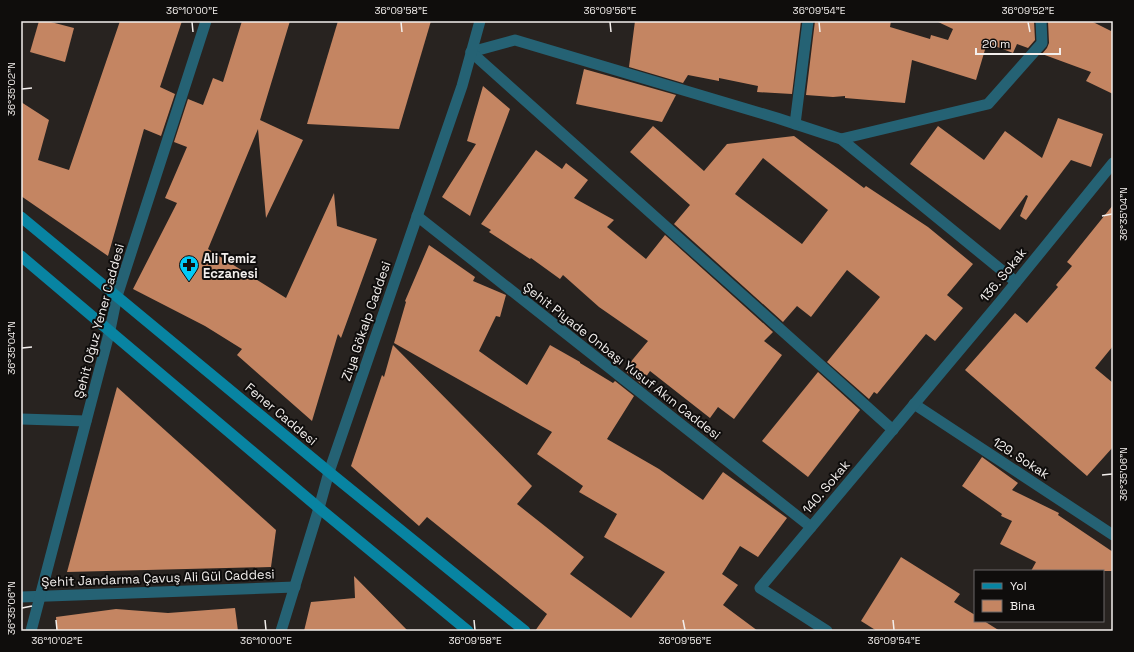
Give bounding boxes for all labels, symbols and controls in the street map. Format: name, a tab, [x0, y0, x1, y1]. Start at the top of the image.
text: 36°10'00"E	[166, 4, 218, 17]
text: 36°09'58"E	[374, 4, 428, 17]
text: 36°09'56"E	[584, 4, 637, 17]
text: 36°09'54"E	[793, 4, 846, 17]
text: 36°09'52"E	[1002, 4, 1055, 17]
scale bar	[976, 30, 1060, 56]
text: 20 m	[982, 36, 1010, 52]
text: 36°35'02"N	[5, 62, 18, 116]
text: 36°35'04"N	[1117, 187, 1130, 241]
street label: Şehit Oğuz Yener Caddesi	[70, 242, 128, 400]
street label: 136. Sokak	[976, 244, 1030, 306]
place label: Ali Temiz Eczanesi	[203, 250, 258, 282]
pharmacy icon: Ali Temiz Eczanesi	[178, 254, 200, 282]
street label: Ziya Gökalp Caddesi	[338, 259, 394, 383]
street label: Şehit Piyade Onbaşı Yusuf Akın Caddesi	[520, 279, 724, 443]
text: 36°35'04"N	[5, 321, 18, 375]
street label: Fener Caddesi	[242, 379, 320, 449]
street label: 129. Sokak	[989, 433, 1053, 483]
text: 36°35'06"N	[1117, 447, 1130, 501]
street label: 140. Sokak	[799, 457, 853, 517]
street label: Şehit Jandarma Çavuş Ali Gül Caddesi	[41, 565, 275, 591]
legend	[974, 570, 1104, 622]
text: Yol	[1010, 578, 1027, 594]
text: 36°35'06"N	[5, 581, 18, 635]
text: Bina	[1010, 598, 1035, 614]
text: 36°10'02"E	[31, 634, 83, 647]
text: 36°10'00"E	[240, 634, 292, 647]
text: 36°09'58"E	[448, 634, 502, 647]
text: 36°09'56"E	[659, 634, 712, 647]
text: 36°09'54"E	[868, 634, 921, 647]

